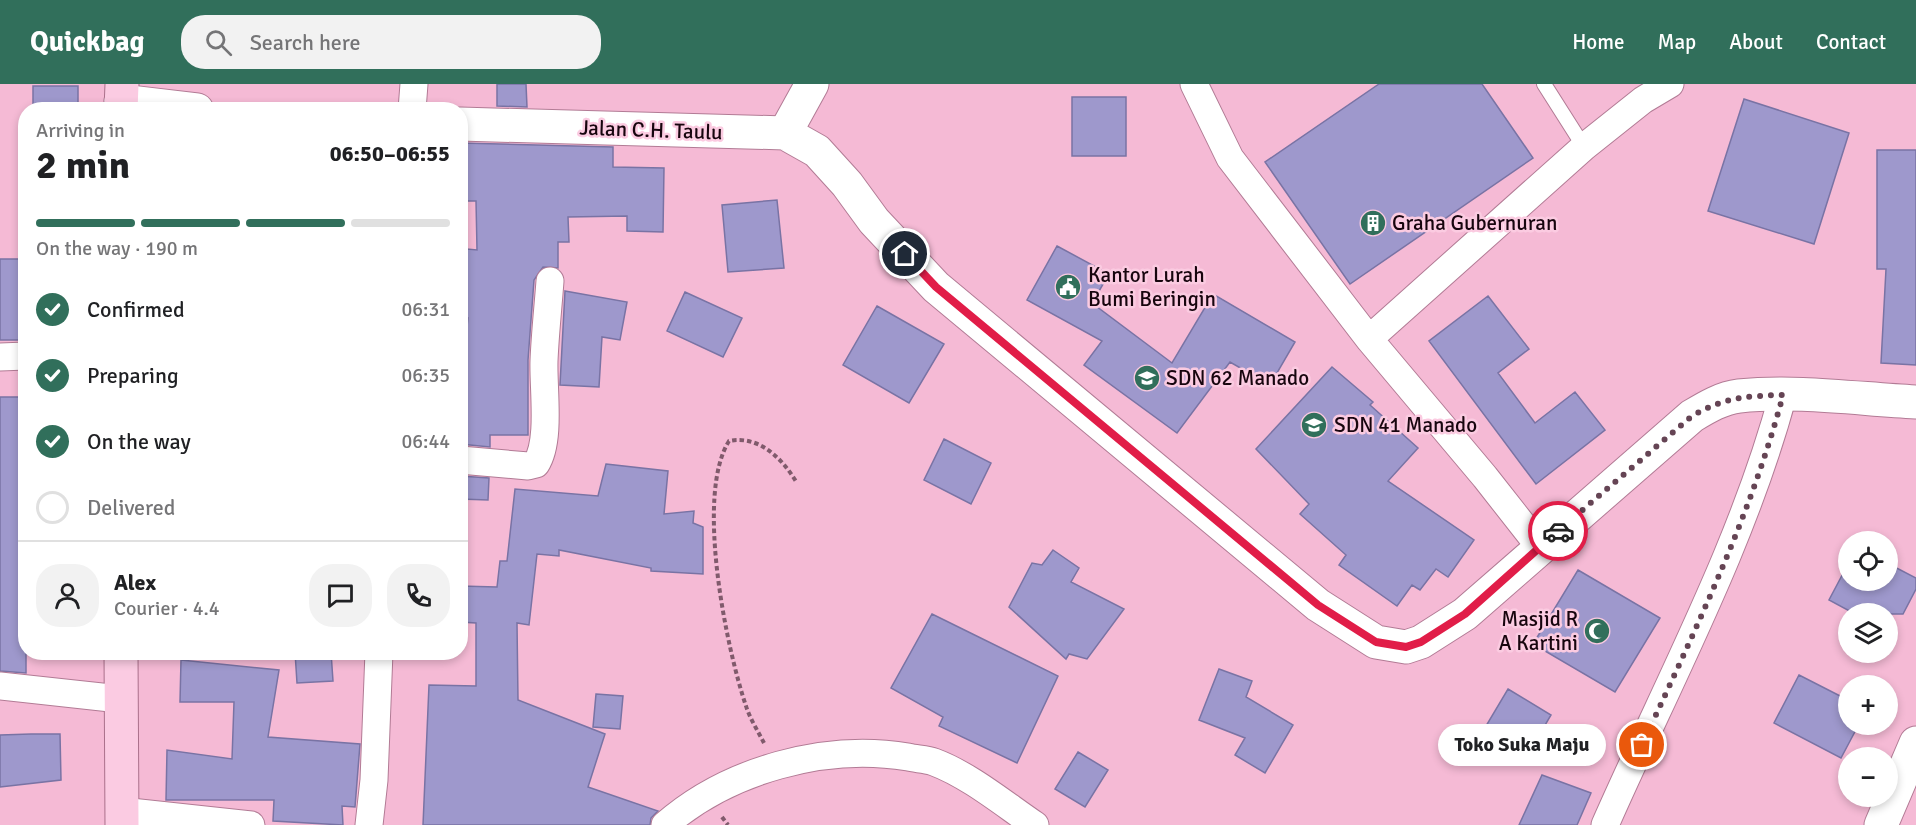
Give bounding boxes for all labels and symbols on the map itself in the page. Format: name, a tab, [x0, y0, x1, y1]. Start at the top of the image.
street label: Jalan C.H. Taulu	[579, 115, 723, 145]
building icon: Graha Gubernuran	[1358, 208, 1388, 238]
place label: Graha Gubernuran	[1392, 210, 1557, 236]
pin	[879, 228, 930, 279]
place label: Kantor Lurah Bumi Beringin	[1088, 262, 1216, 312]
public building icon: Kantor Lurah Bumi Beringin	[1053, 272, 1083, 302]
school or university icon: SDN 62 Manado	[1132, 363, 1162, 393]
place label: SDN 62 Manado	[1166, 365, 1309, 391]
school or university icon: SDN 41 Manado	[1299, 410, 1329, 440]
place label: SDN 41 Manado	[1334, 412, 1477, 438]
courier	[1528, 501, 1588, 561]
place label: Masjid R A Kartini	[1499, 606, 1578, 656]
mosque icon: Masjid R A Kartini	[1582, 616, 1612, 646]
pin	[1616, 719, 1667, 770]
callout: Toko Suka Maju	[1438, 724, 1606, 766]

